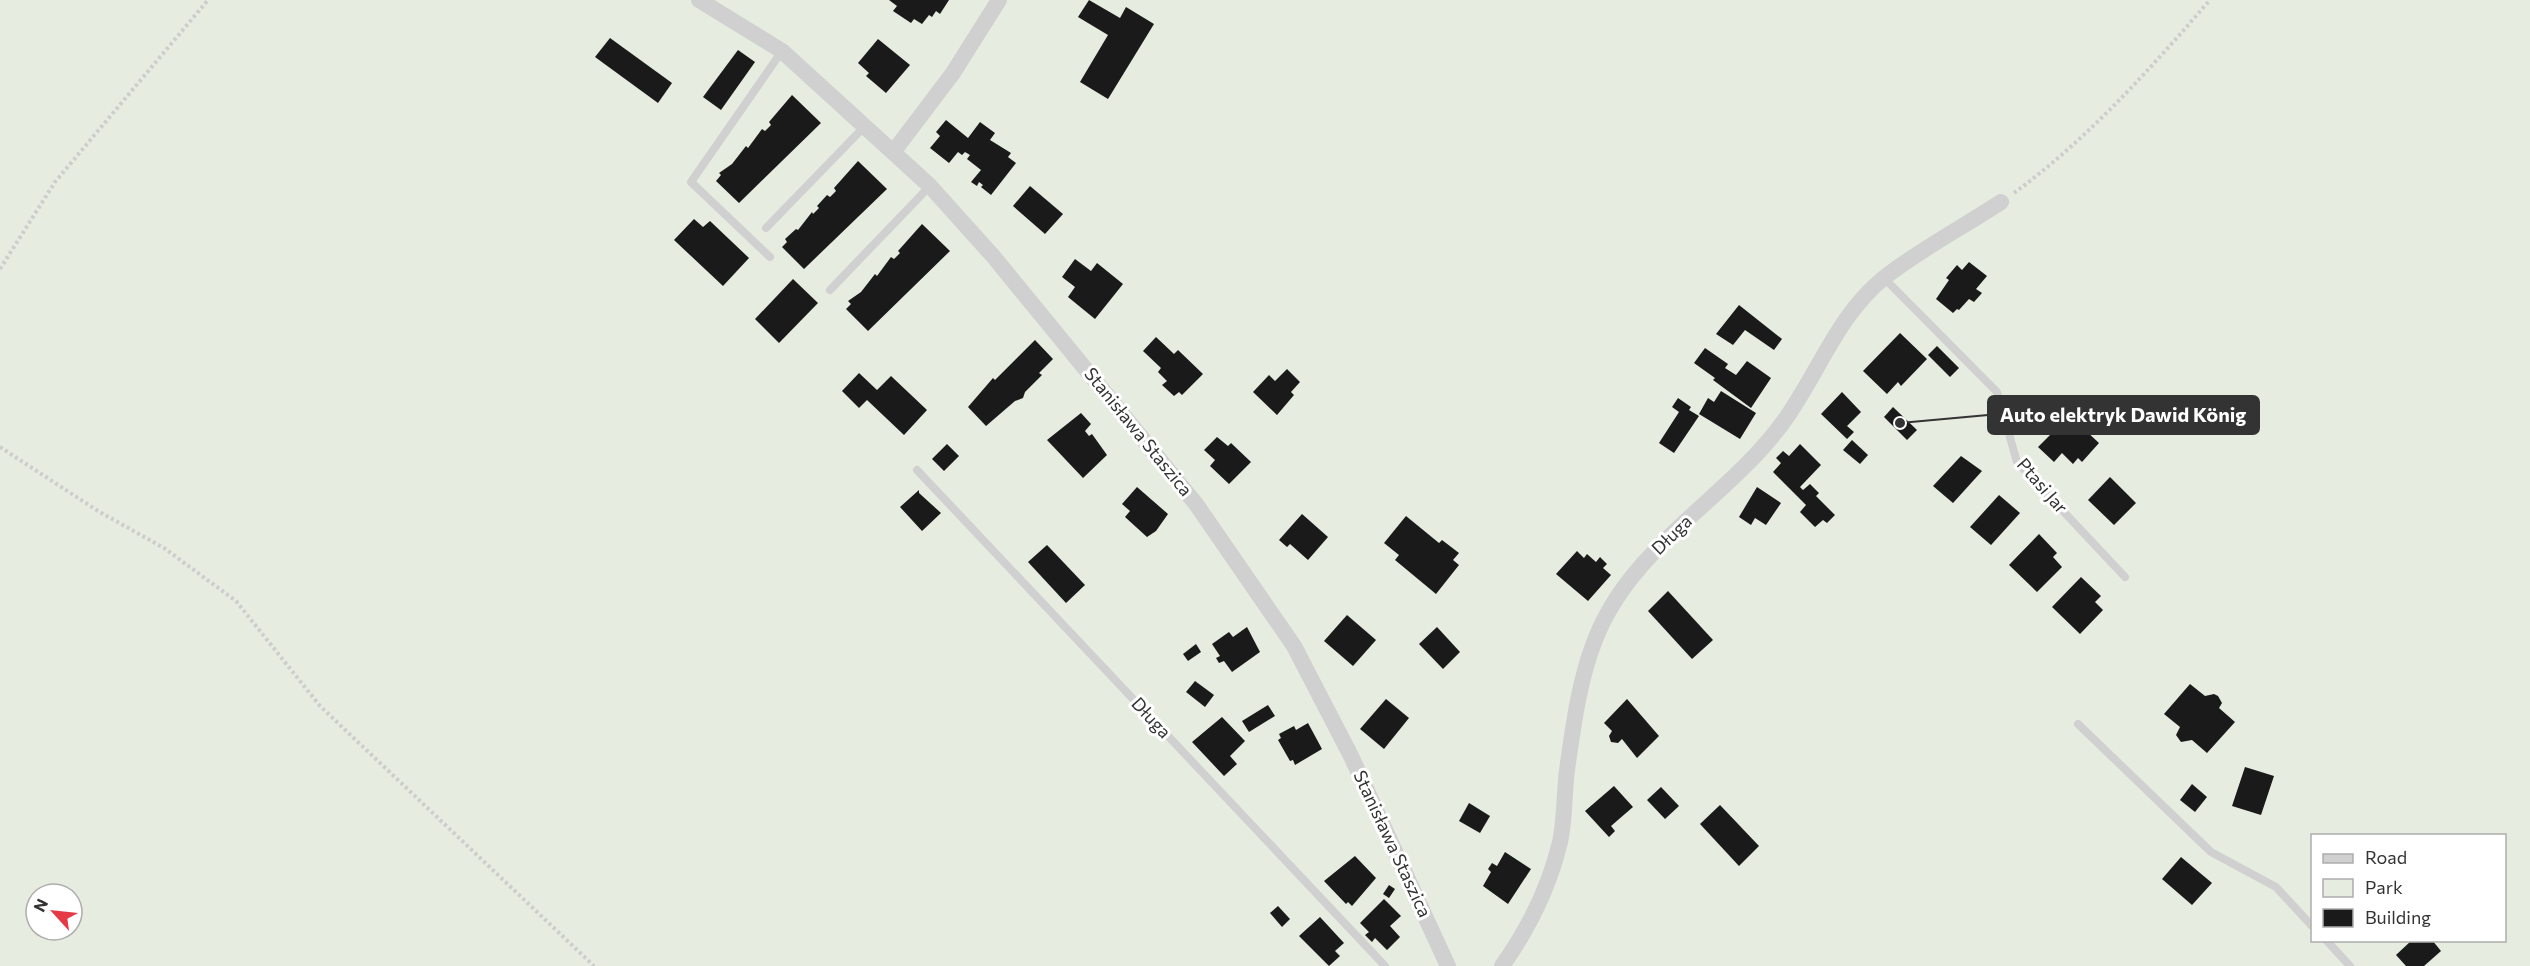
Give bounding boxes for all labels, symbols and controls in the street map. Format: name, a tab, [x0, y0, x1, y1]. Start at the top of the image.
street label: Stanisława Staszica	[1080, 363, 1197, 500]
callout: Auto elektryk Dawid König	[1988, 396, 2259, 434]
text: Auto elektryk Dawid König	[2000, 402, 2246, 426]
street label: Ptasi Jar	[2013, 453, 2073, 518]
street label: Długa	[1646, 510, 1696, 559]
street label: Długa	[1127, 692, 1176, 742]
street label: Stanisława Staszica	[1349, 767, 1437, 920]
legend	[2311, 834, 2506, 942]
text: Road	[2365, 846, 2407, 868]
text: Park	[2365, 876, 2403, 898]
north arrow	[24, 882, 84, 942]
text: N	[29, 895, 51, 915]
text: Building	[2365, 906, 2431, 928]

